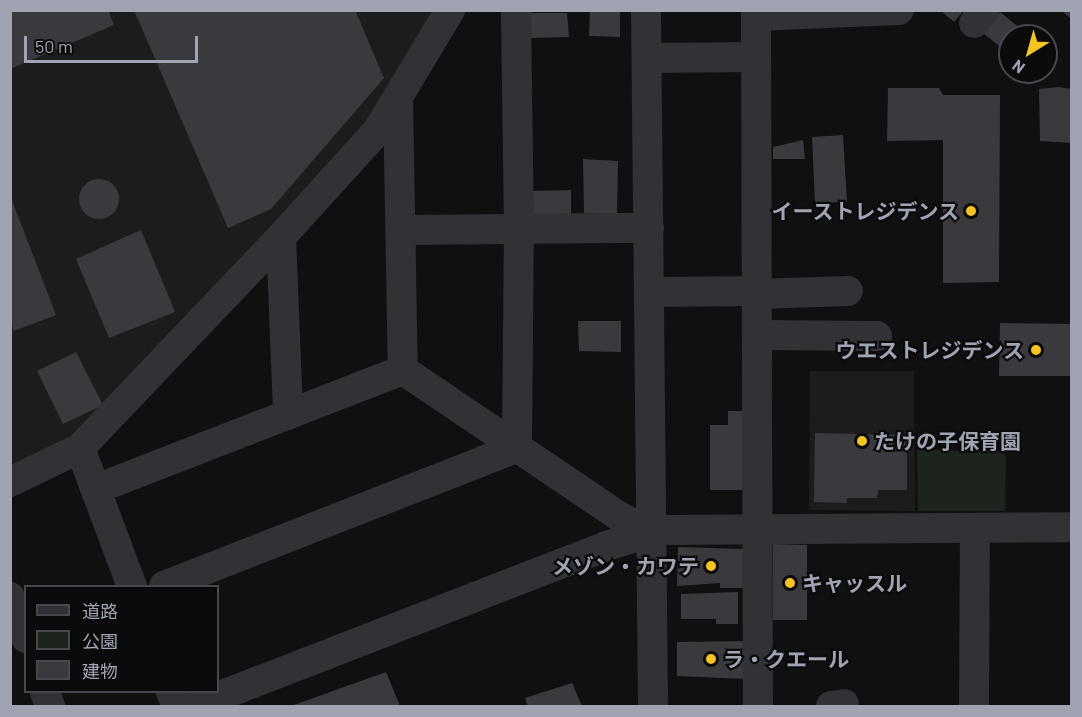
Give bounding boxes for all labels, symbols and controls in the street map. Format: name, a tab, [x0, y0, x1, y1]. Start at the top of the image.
scale bar	[27, 24, 201, 62]
north arrow	[998, 24, 1058, 84]
text: 50 m	[35, 35, 73, 57]
text: N	[1008, 56, 1028, 78]
place label: イーストレジデンス	[770, 198, 959, 224]
marker: イーストレジデンス	[964, 204, 978, 218]
place label: ウエストレジデンス	[835, 337, 1024, 363]
marker: ウエストレジデンス	[1029, 343, 1043, 357]
place label: たけの子保育園	[874, 428, 1021, 454]
marker: たけの子保育園	[855, 434, 869, 448]
place label: メゾン・カワテ	[552, 553, 699, 579]
marker: メゾン・カワテ	[704, 559, 718, 573]
place label: キャッスル	[802, 570, 907, 596]
marker: キャッスル	[783, 576, 797, 590]
legend	[24, 585, 219, 693]
text: 道路	[82, 600, 118, 622]
text: 公園	[82, 630, 118, 652]
place label: ラ・クエール	[723, 646, 849, 672]
marker: ラ・クエール	[704, 652, 718, 666]
text: 建物	[82, 660, 118, 682]

